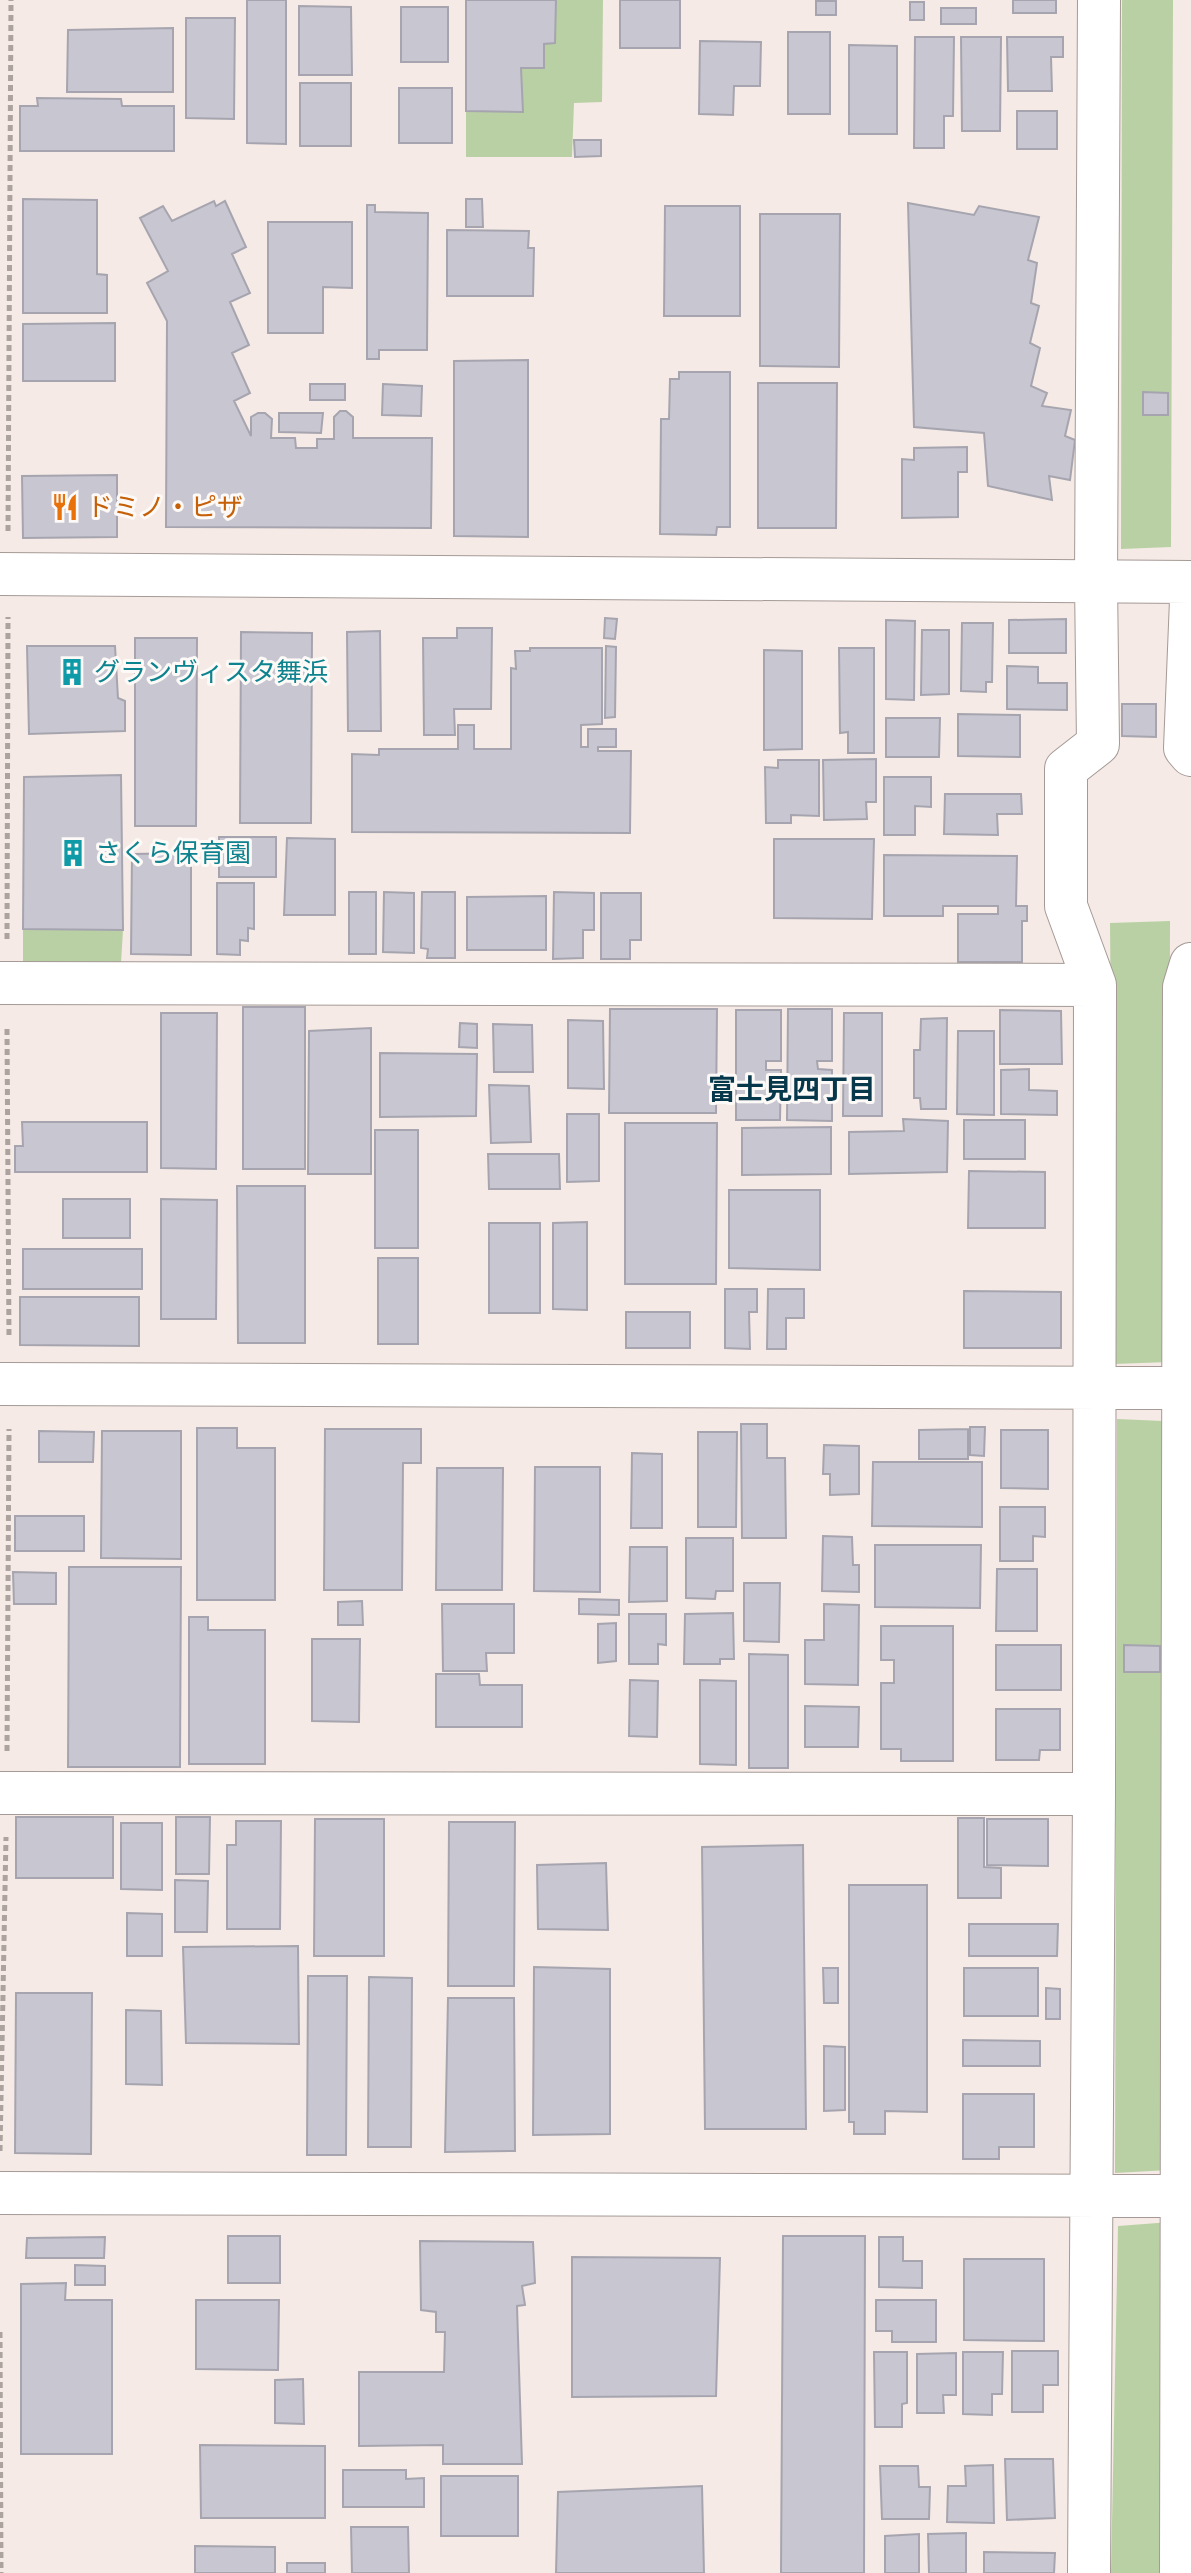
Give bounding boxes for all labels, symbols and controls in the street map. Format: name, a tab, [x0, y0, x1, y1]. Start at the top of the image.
restaurant icon: ドミノ・ピザ	[50, 492, 80, 522]
place label: ドミノ・ピザ	[87, 492, 243, 522]
building icon: グランヴィスタ舞浜	[57, 657, 87, 687]
place label: グランヴィスタ舞浜	[94, 657, 328, 687]
building icon: さくら保育園	[58, 838, 88, 868]
place label: さくら保育園	[95, 838, 251, 868]
district label: 富士見四丁目	[708, 1073, 876, 1106]

